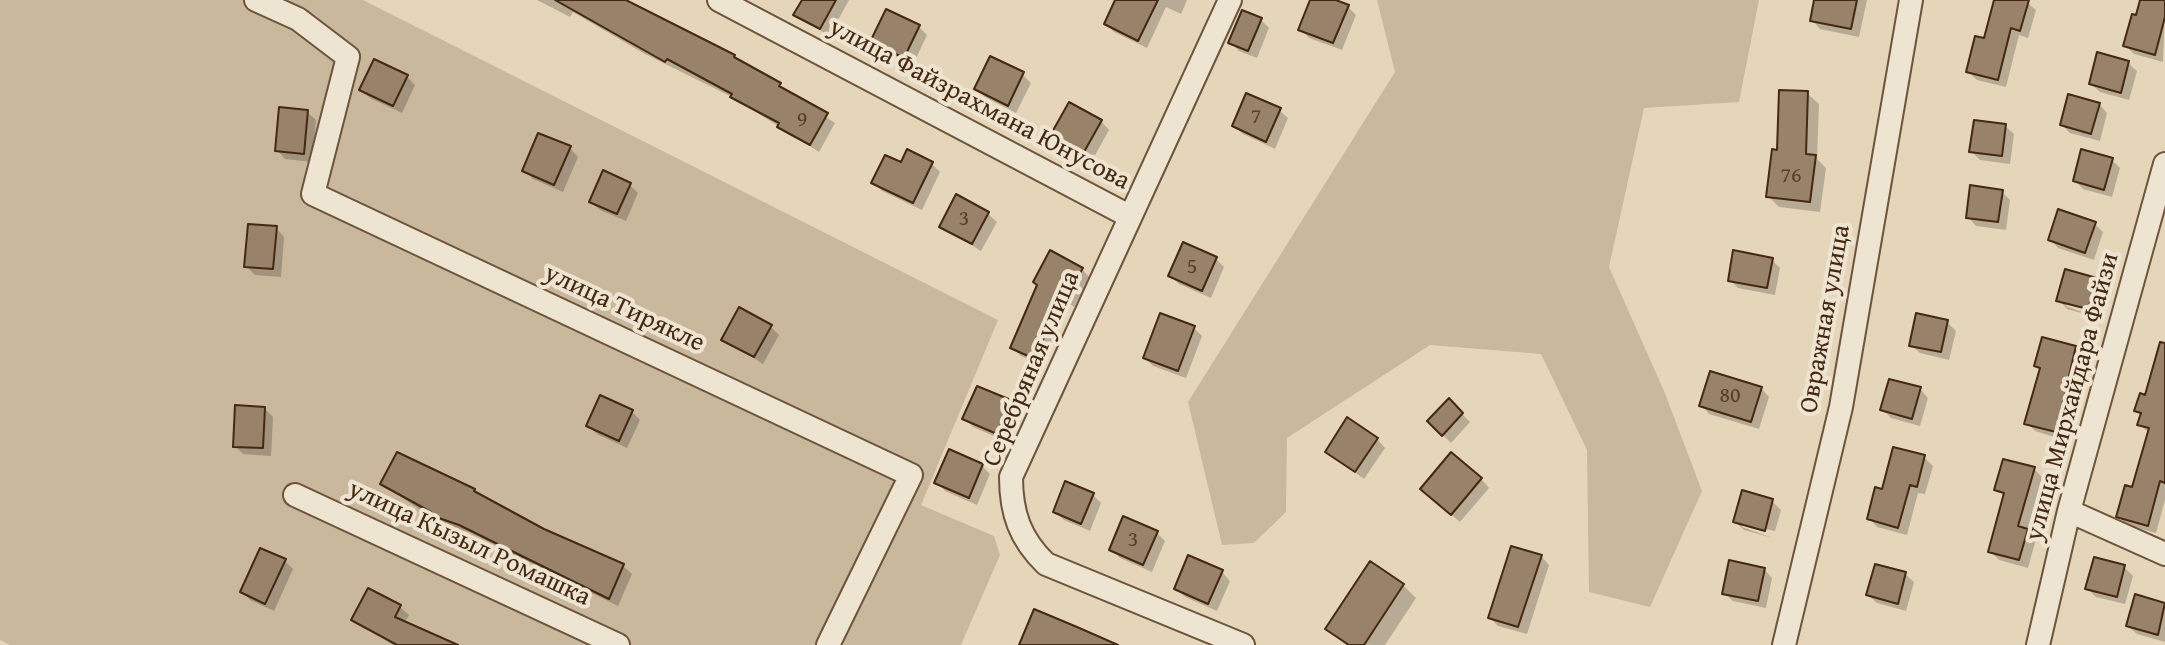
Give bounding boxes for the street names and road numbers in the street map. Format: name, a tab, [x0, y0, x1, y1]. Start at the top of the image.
street label: улица Файзрахмана Юнусова	[823, 12, 1135, 198]
street label: Овражная улица	[1794, 223, 1858, 415]
street label: улица Мирхайдара Файзи	[2019, 250, 2127, 544]
street label: улица Тирякле	[539, 258, 709, 360]
street label: Серебряная улица	[977, 266, 1087, 472]
street label: улица Кызыл Ромашка	[343, 474, 595, 614]

